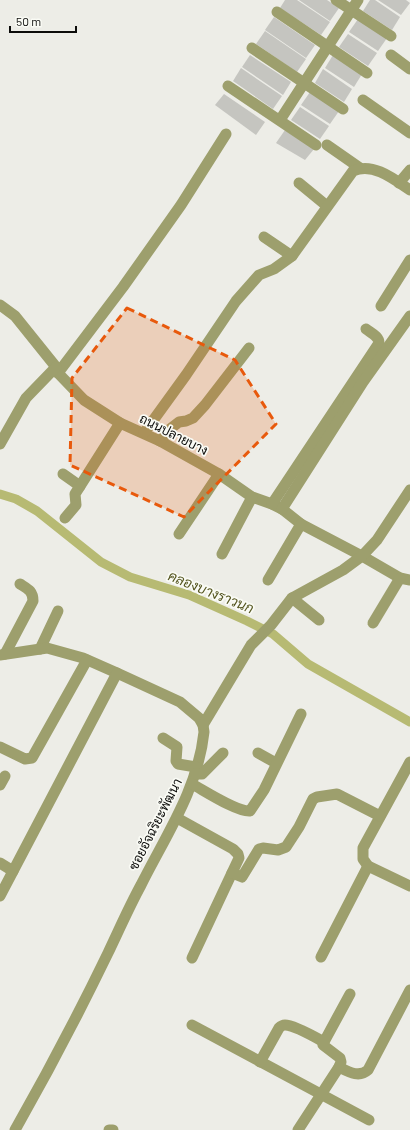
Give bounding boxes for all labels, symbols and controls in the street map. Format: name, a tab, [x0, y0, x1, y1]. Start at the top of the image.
scale bar	[10, 8, 76, 34]
text: 50 m	[16, 14, 41, 28]
street label: ถนนปลายบาง	[137, 410, 211, 458]
water label: คลองบางราวนก	[166, 567, 257, 616]
street label: ซอยอัจฉริยะพัฒนา	[125, 775, 185, 873]

